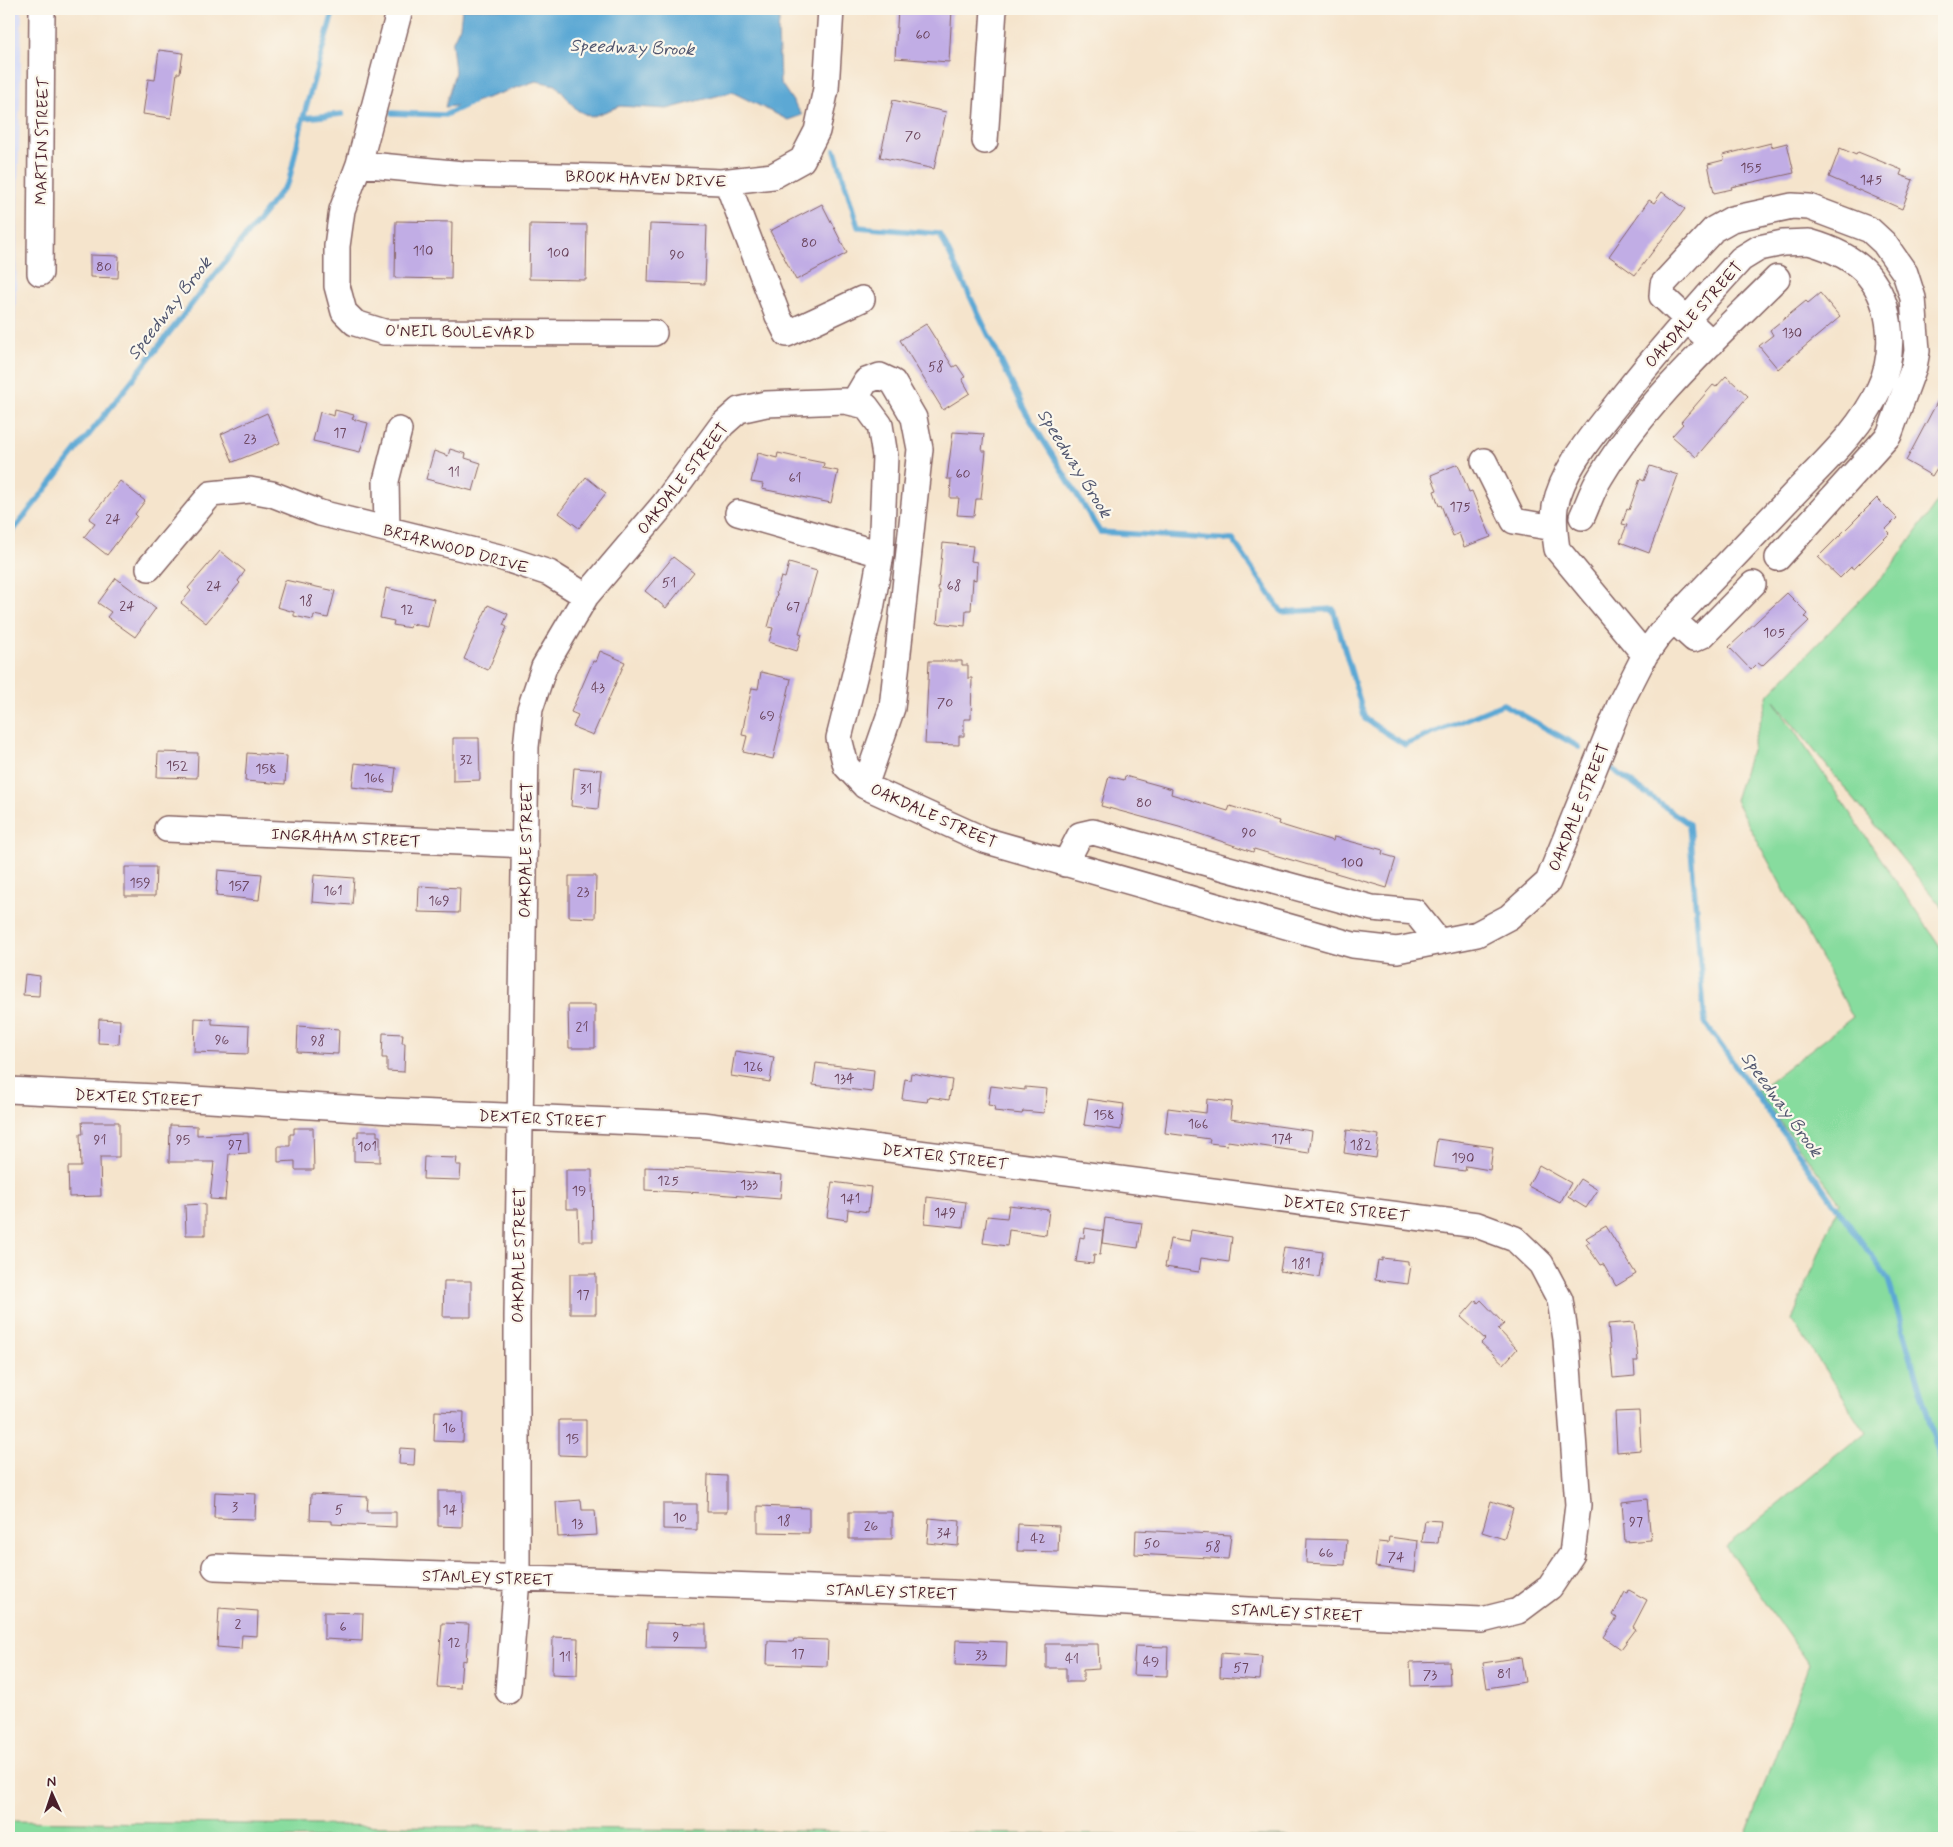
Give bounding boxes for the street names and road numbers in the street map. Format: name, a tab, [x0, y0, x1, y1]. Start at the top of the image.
street label: MARTIN STREET	[31, 76, 54, 205]
street label: BROOK HAVEN DRIVE	[565, 166, 727, 193]
street label: OAKDALE STREET	[1641, 257, 1747, 373]
street label: O'NEIL BOULEVARD	[385, 321, 535, 344]
street label: OAKDALE STREET	[633, 419, 733, 539]
street label: BRIARWOOD DRIVE	[381, 520, 531, 579]
street label: OAKDALE STREET	[1544, 741, 1615, 875]
street label: OAKDALE STREET	[867, 779, 1000, 854]
street label: OAKDALE STREET	[515, 782, 538, 918]
street label: INGRAHAM STREET	[271, 824, 421, 853]
street label: DEXTER STREET	[74, 1085, 203, 1112]
street label: DEXTER STREET	[478, 1106, 607, 1133]
street label: DEXTER STREET	[880, 1139, 1010, 1176]
street label: OAKDALE STREET	[508, 1187, 531, 1323]
street label: DEXTER STREET	[1281, 1191, 1411, 1228]
street label: STANLEY STREET	[422, 1566, 554, 1591]
street label: STANLEY STREET	[826, 1580, 958, 1605]
street label: STANLEY STREET	[1231, 1600, 1363, 1627]

